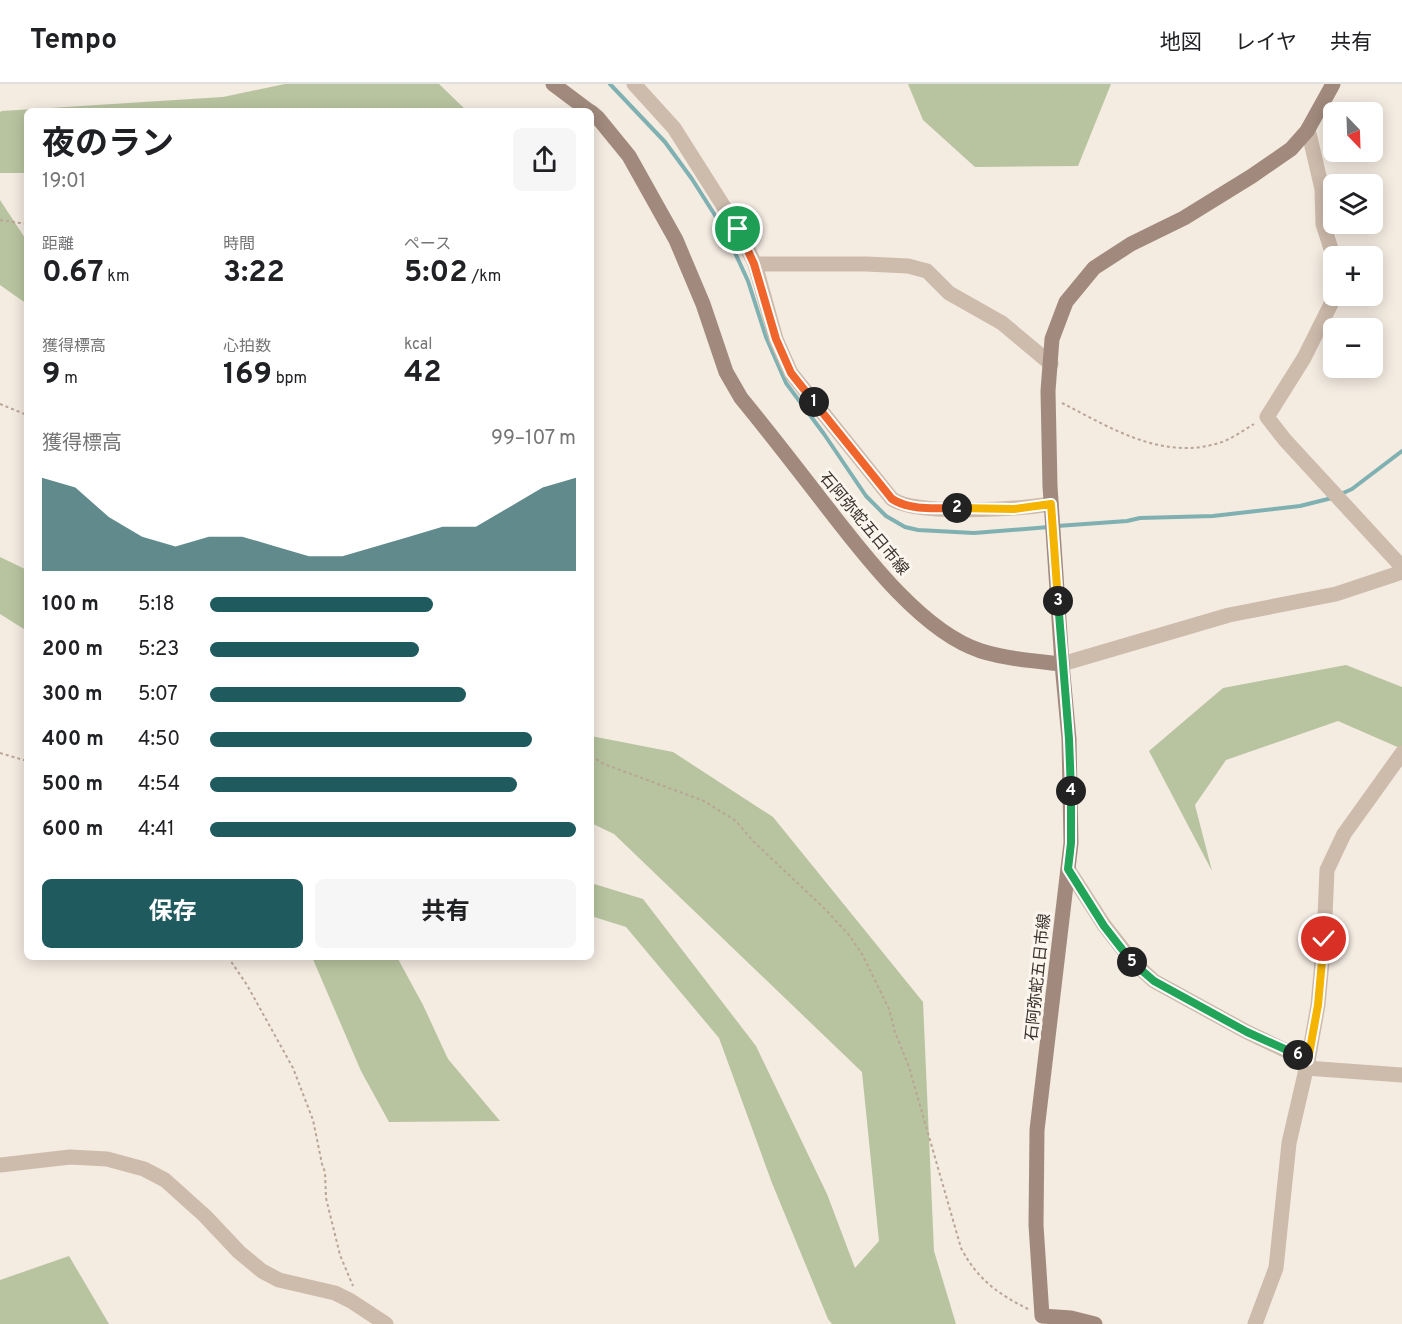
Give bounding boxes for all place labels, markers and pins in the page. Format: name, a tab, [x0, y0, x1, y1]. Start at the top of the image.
pin	[712, 203, 763, 254]
pin: 1	[799, 387, 829, 417]
pin: 2	[942, 493, 972, 523]
pin: 3	[1043, 586, 1073, 616]
pin: 4	[1056, 776, 1086, 806]
pin	[1298, 913, 1349, 964]
pin: 5	[1117, 947, 1147, 977]
pin: 6	[1283, 1040, 1313, 1070]

